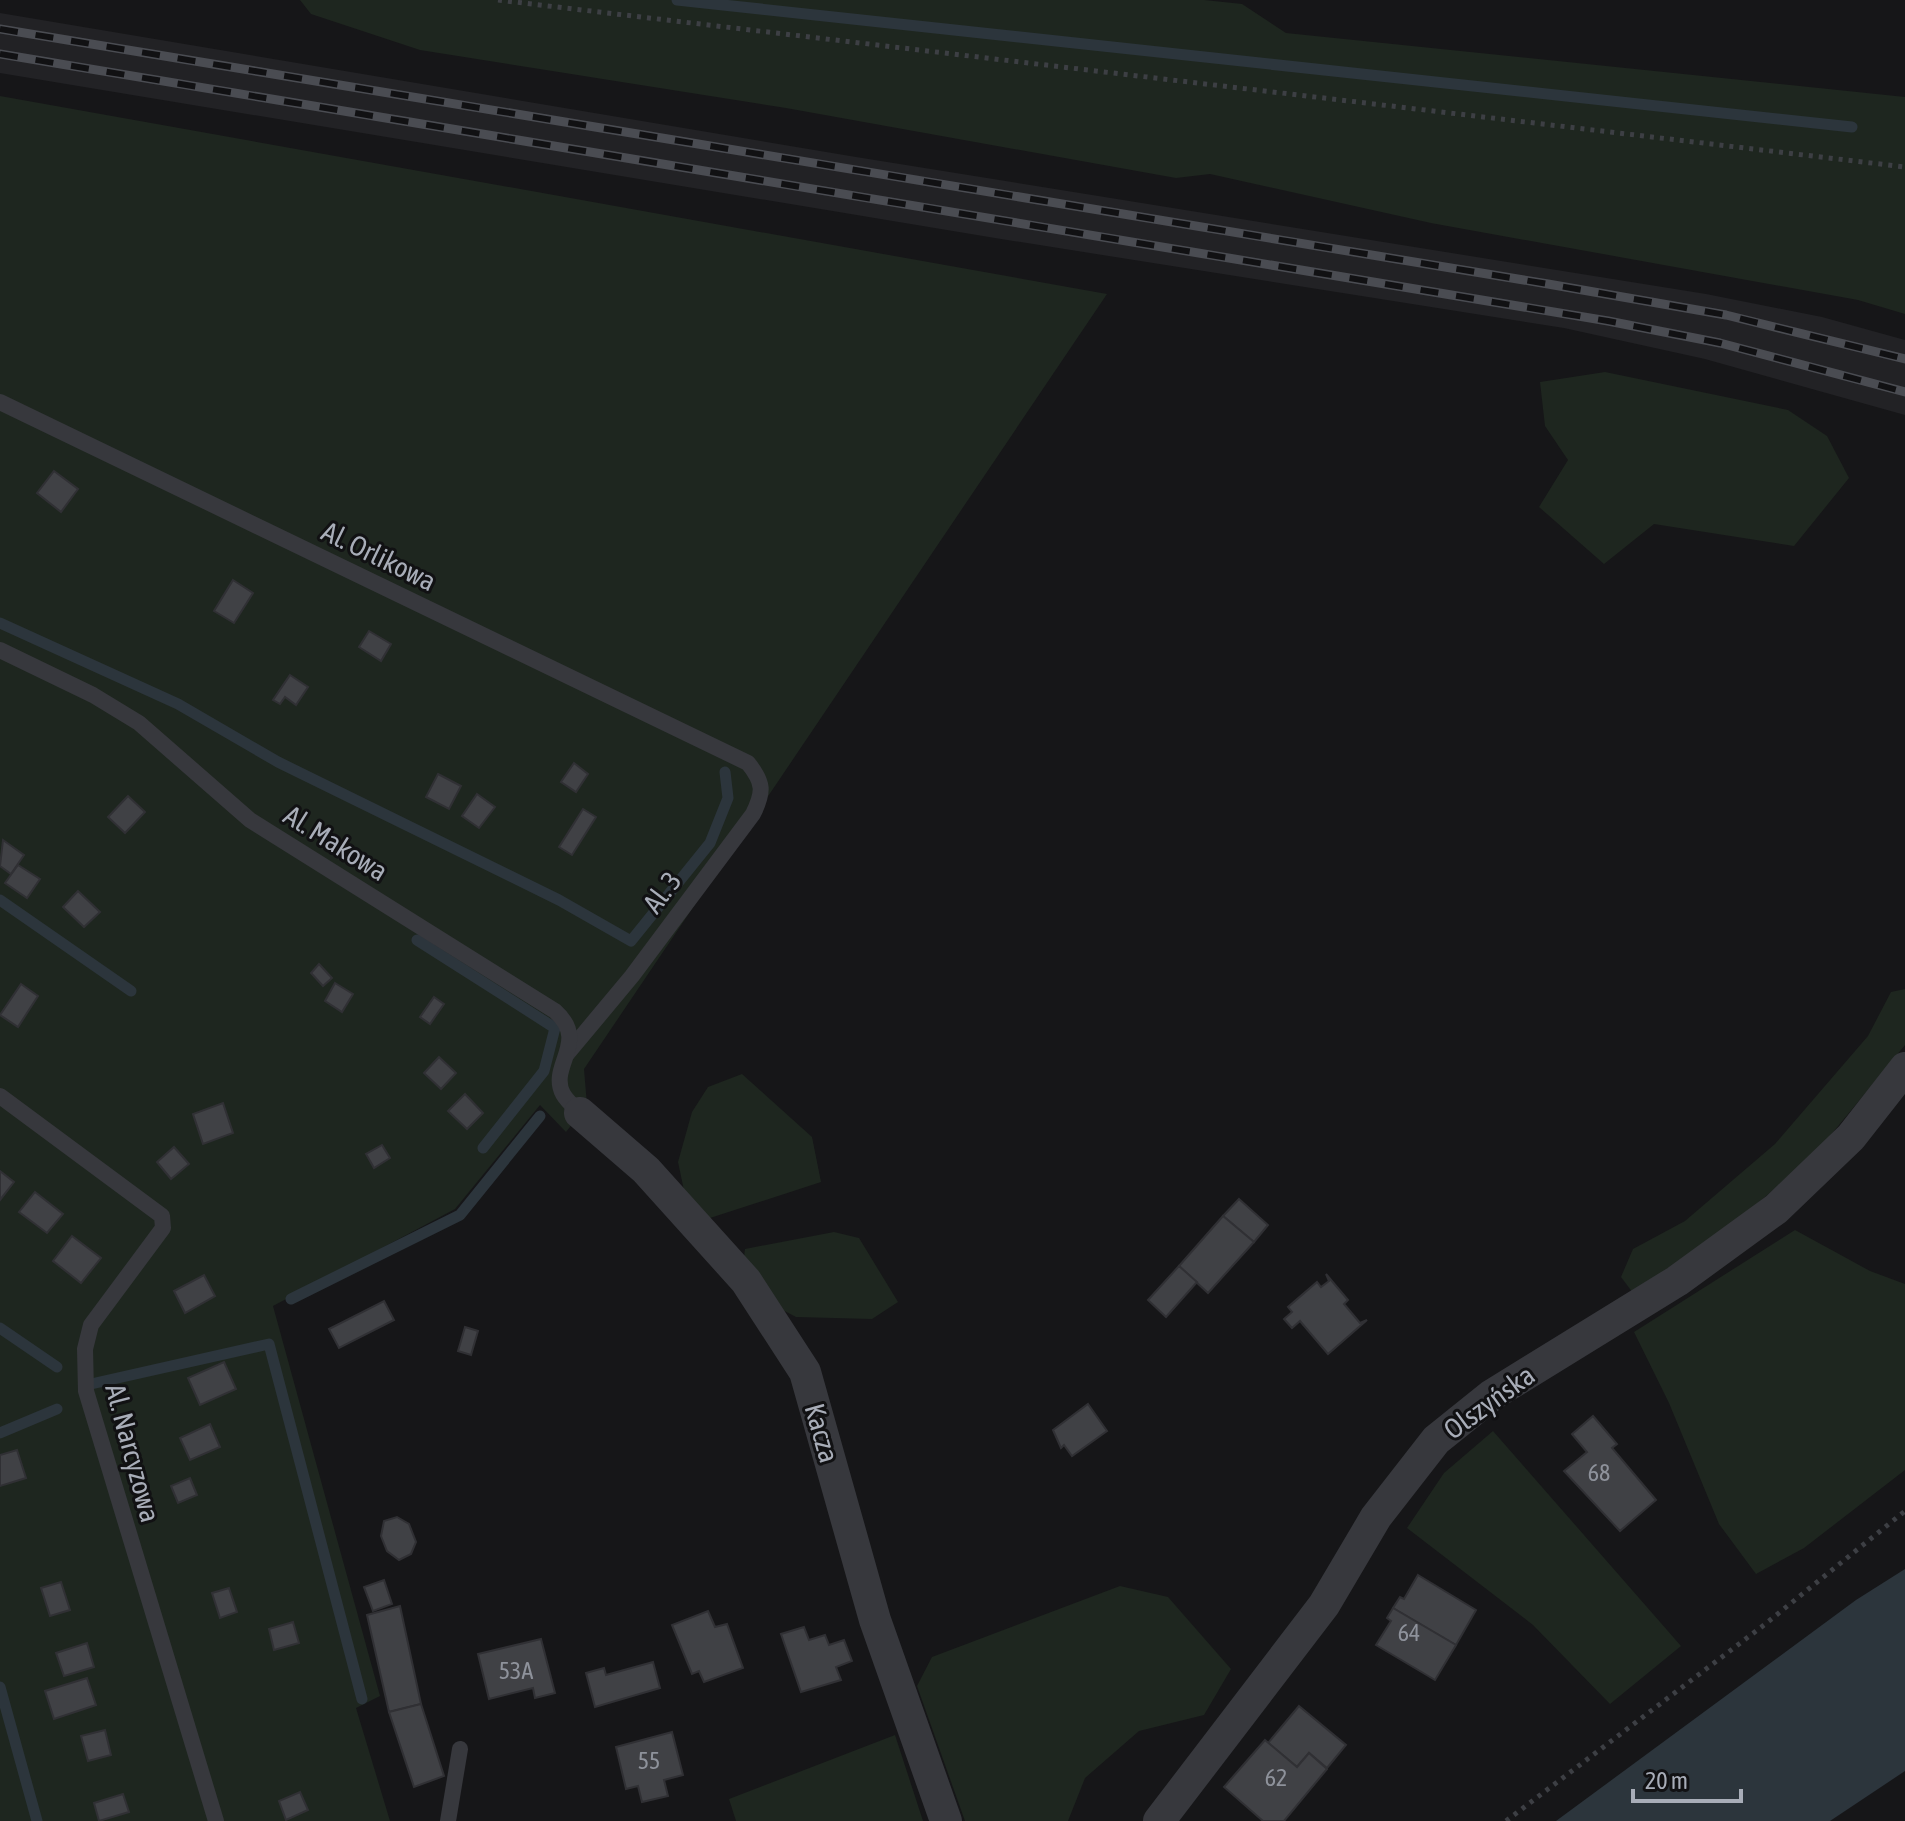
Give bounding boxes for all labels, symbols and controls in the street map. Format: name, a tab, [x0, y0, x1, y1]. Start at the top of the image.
street label: Al. Orlikowa	[317, 515, 441, 597]
street label: Al. Makowa	[278, 799, 394, 887]
street label: Al. 3	[636, 865, 688, 919]
street label: Olszyńska	[1437, 1358, 1541, 1446]
street label: Al. Narcyzowa	[99, 1380, 167, 1526]
street label: Kacza	[798, 1400, 846, 1466]
house number: 68	[1588, 1459, 1610, 1486]
house number: 64	[1398, 1619, 1420, 1646]
house number: 53A	[499, 1657, 533, 1684]
house number: 55	[638, 1747, 660, 1774]
scale bar	[1633, 1753, 1741, 1803]
house number: 62	[1265, 1764, 1287, 1791]
text: 20 m	[1645, 1767, 1688, 1794]

